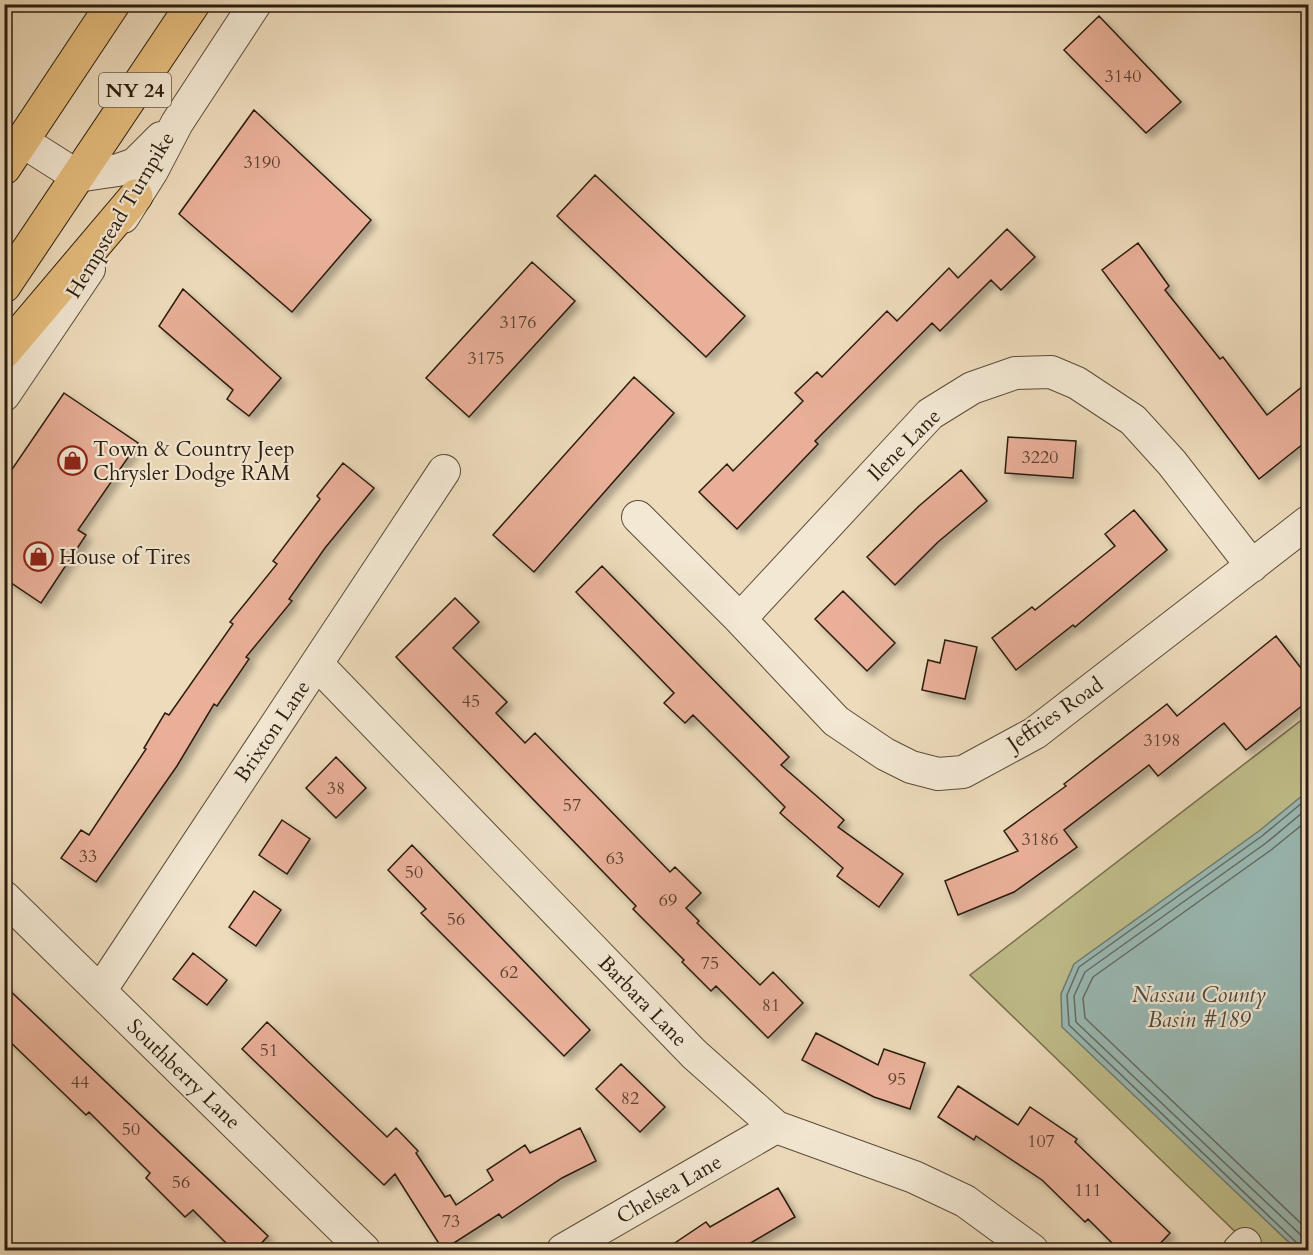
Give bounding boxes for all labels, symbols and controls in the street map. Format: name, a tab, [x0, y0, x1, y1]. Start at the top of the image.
house number: 3140	[1105, 64, 1141, 89]
road number: NY 24	[99, 73, 171, 107]
street label: Hempstead Turnpike	[59, 127, 182, 304]
house number: 3190	[244, 150, 280, 175]
house number: 3176	[500, 310, 536, 335]
house number: 3175	[468, 346, 504, 371]
street label: Ilene Lane	[861, 402, 947, 488]
place label: Town & Country Jeep Chrysler Dodge RAM	[93, 435, 295, 488]
shop icon: Town & Country Jeep Chrysler Dodge RAM	[56, 445, 88, 477]
house number: 3220	[1022, 445, 1058, 470]
shop icon: House of Tires	[22, 541, 54, 573]
place label: House of Tires	[59, 543, 191, 572]
street label: Jeffries Road	[999, 671, 1109, 760]
street label: Brixton Lane	[228, 675, 317, 788]
house number: 45	[462, 689, 480, 714]
house number: 3198	[1144, 728, 1180, 753]
house number: 38	[327, 776, 345, 801]
house number: 57	[563, 793, 581, 818]
house number: 3186	[1022, 827, 1058, 852]
house number: 33	[79, 844, 97, 869]
house number: 63	[606, 846, 624, 871]
house number: 50	[405, 860, 423, 885]
house number: 69	[659, 888, 677, 913]
house number: 56	[447, 907, 465, 932]
street label: Barbara Lane	[592, 949, 694, 1053]
house number: 75	[701, 951, 719, 976]
house number: 62	[500, 960, 518, 985]
water label: Nassau County Basin #189	[1132, 980, 1266, 1035]
house number: 81	[762, 993, 780, 1018]
street label: Southberry Lane	[120, 1013, 247, 1136]
house number: 51	[260, 1038, 278, 1063]
house number: 95	[888, 1067, 906, 1092]
house number: 44	[71, 1070, 89, 1095]
house number: 82	[621, 1086, 639, 1111]
house number: 50	[122, 1117, 140, 1142]
house number: 107	[1027, 1129, 1055, 1154]
street label: Chelsea Lane	[611, 1148, 727, 1231]
house number: 56	[172, 1170, 190, 1195]
house number: 111	[1074, 1178, 1102, 1203]
house number: 73	[442, 1209, 460, 1234]

